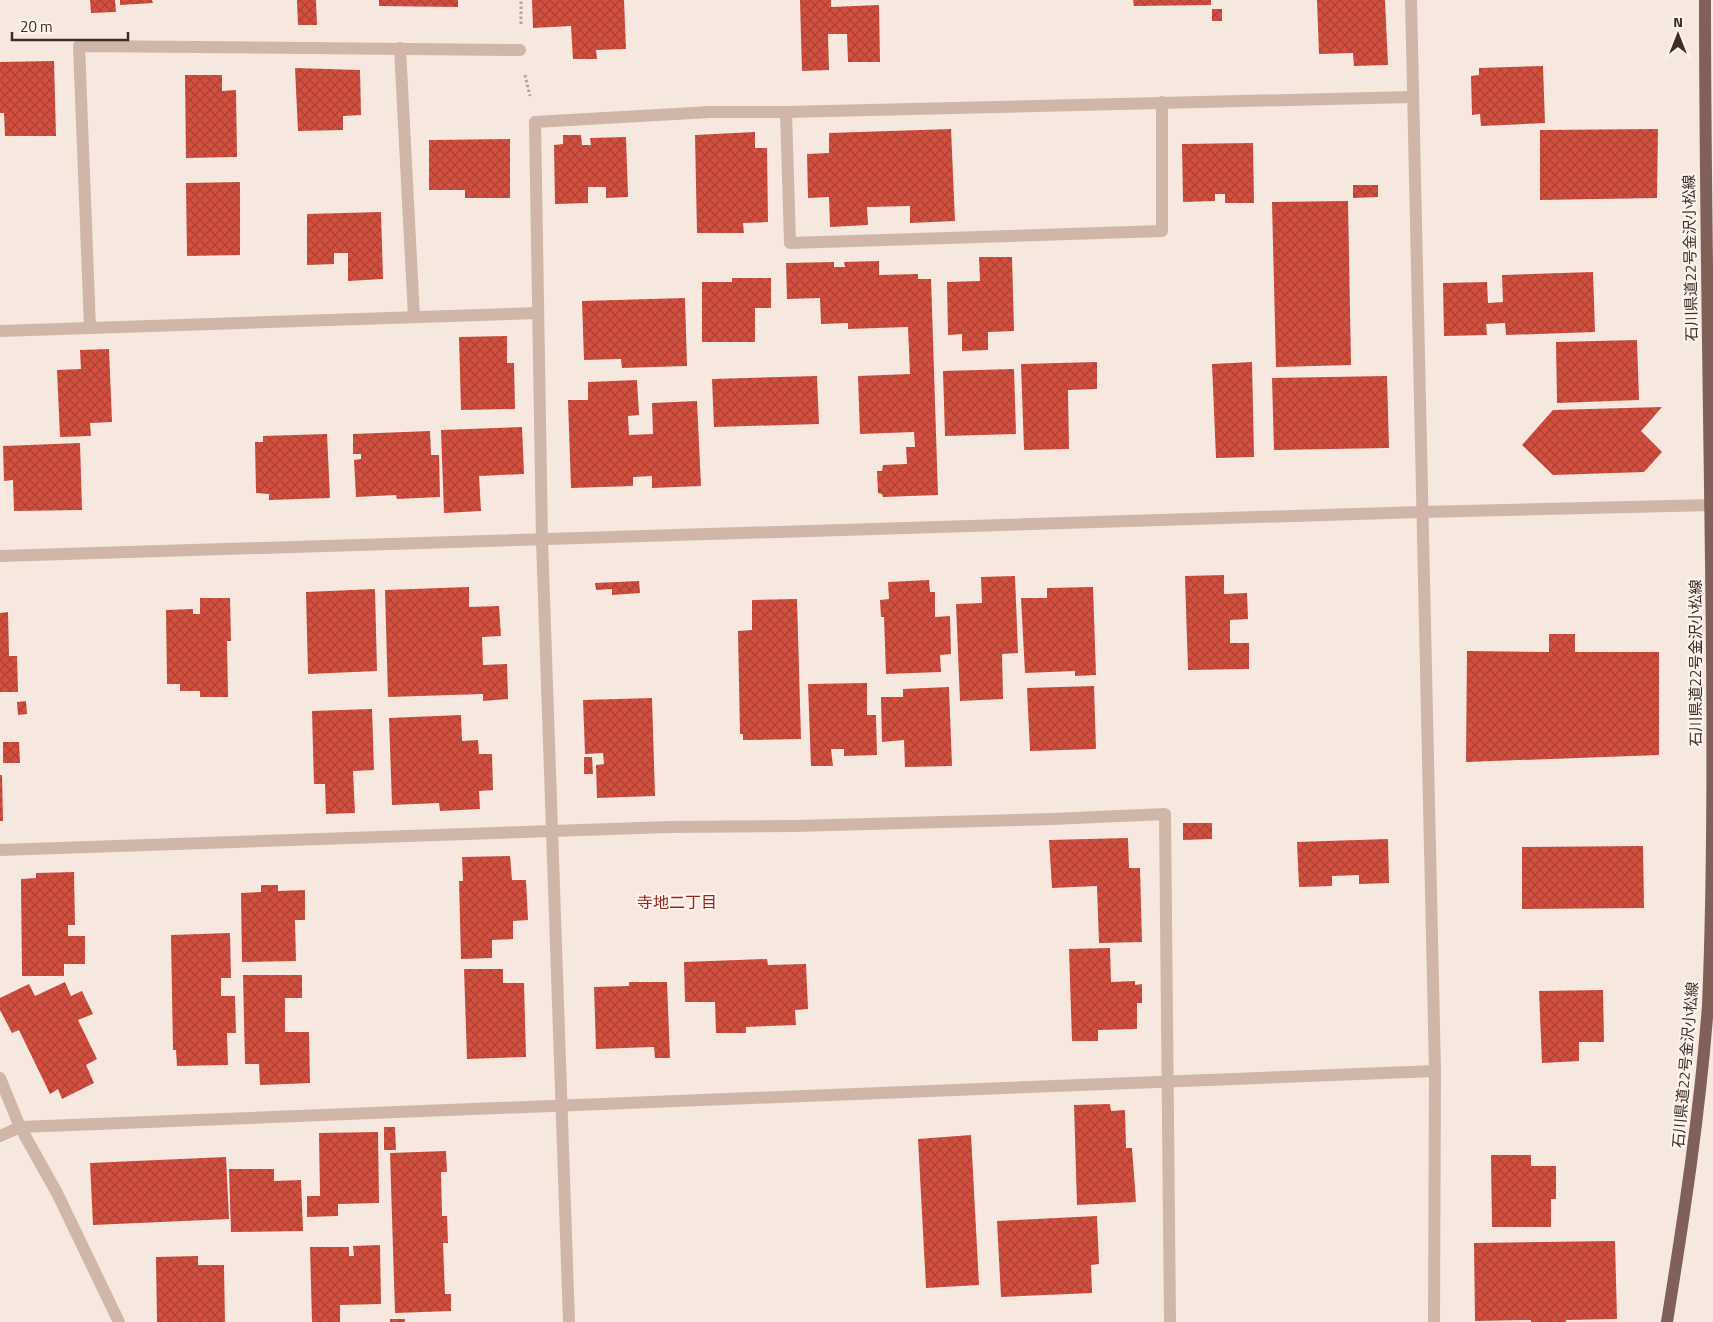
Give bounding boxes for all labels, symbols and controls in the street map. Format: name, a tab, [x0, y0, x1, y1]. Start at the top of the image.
scale bar	[12, 10, 129, 42]
north arrow	[1653, 10, 1703, 60]
text: N	[1673, 11, 1683, 32]
text: 20 m	[20, 15, 53, 38]
street label: 石川県道22号金沢小松線	[1677, 174, 1703, 342]
street label: 石川県道22号金沢小松線	[1684, 580, 1707, 746]
district label: 寺地二丁目	[637, 890, 717, 914]
street label: 石川県道22号金沢小松線	[1666, 981, 1704, 1149]

